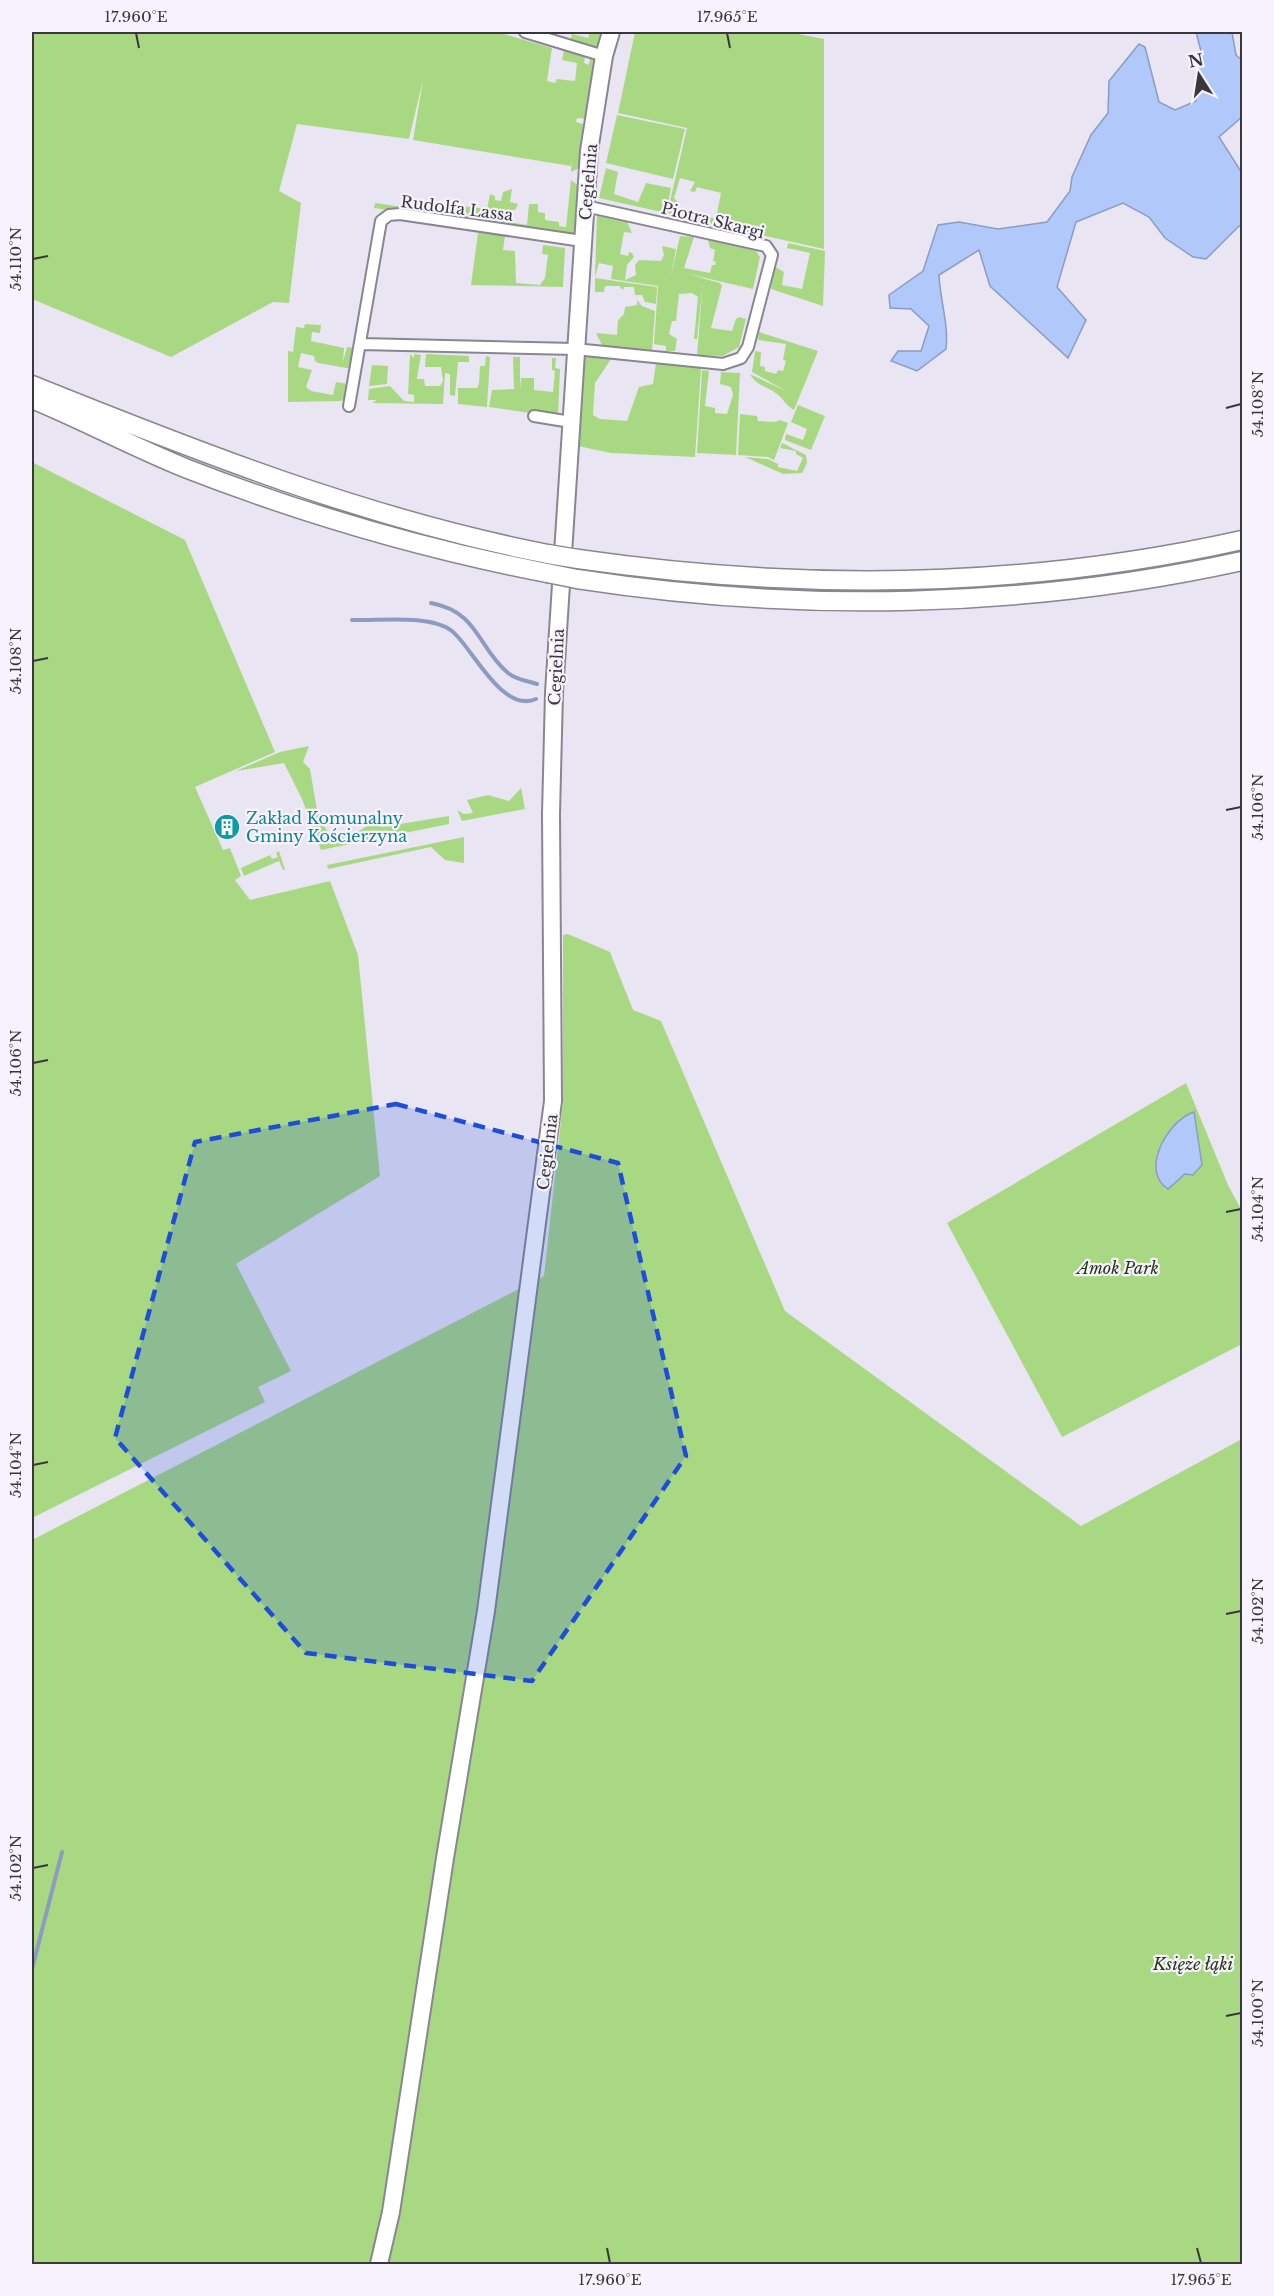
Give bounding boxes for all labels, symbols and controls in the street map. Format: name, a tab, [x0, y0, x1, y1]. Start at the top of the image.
text: 17.960°E	[104, 7, 168, 26]
text: 17.965°E	[696, 7, 758, 26]
north arrow	[1169, 45, 1229, 105]
text: N	[1186, 49, 1205, 72]
street label: Cegielnia	[575, 143, 601, 221]
street label: Rudolfa Lassa	[399, 191, 515, 225]
street label: Piotra Skargi	[659, 198, 767, 243]
text: 54.110°N	[6, 227, 25, 291]
text: 54.108°N	[1248, 371, 1267, 437]
text: 54.108°N	[6, 628, 25, 694]
street label: Cegielnia	[544, 628, 568, 706]
text: 54.106°N	[1248, 773, 1267, 841]
place label: Zakład Komunalny Gminy Kościerzyna	[246, 808, 407, 846]
building icon: Zakład Komunalny Gminy Kościerzyna	[212, 812, 242, 842]
text: 54.106°N	[6, 1029, 25, 1097]
street label: Cegielnia	[532, 1113, 562, 1191]
text: 54.104°N	[1248, 1176, 1267, 1242]
park label: Amok Park	[1075, 1258, 1159, 1278]
text: 54.104°N	[6, 1432, 25, 1498]
text: 54.102°N	[1248, 1578, 1267, 1644]
text: 54.102°N	[6, 1835, 25, 1901]
park label: Księże łąki	[1152, 1954, 1234, 1974]
text: 54.100°N	[1248, 1979, 1267, 2047]
text: 17.960°E	[578, 2270, 642, 2289]
text: 17.965°E	[1170, 2270, 1232, 2289]

